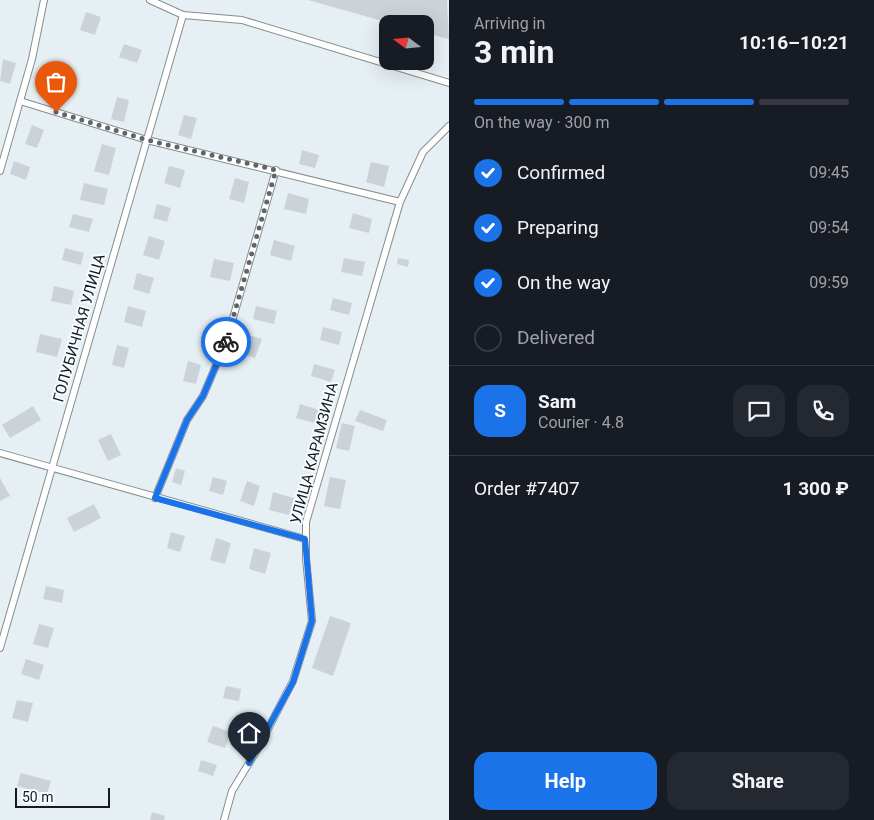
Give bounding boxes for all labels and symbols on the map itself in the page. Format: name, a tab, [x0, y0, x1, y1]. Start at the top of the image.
north arrow	[379, 15, 434, 70]
pin	[35, 61, 77, 112]
street label: ГОЛУБИЧНАЯ УЛИЦА	[49, 252, 109, 404]
courier	[201, 317, 251, 367]
street label: УЛИЦА КАРАМЗИНА	[286, 380, 342, 526]
pin	[228, 712, 270, 763]
scale bar	[15, 785, 110, 808]

